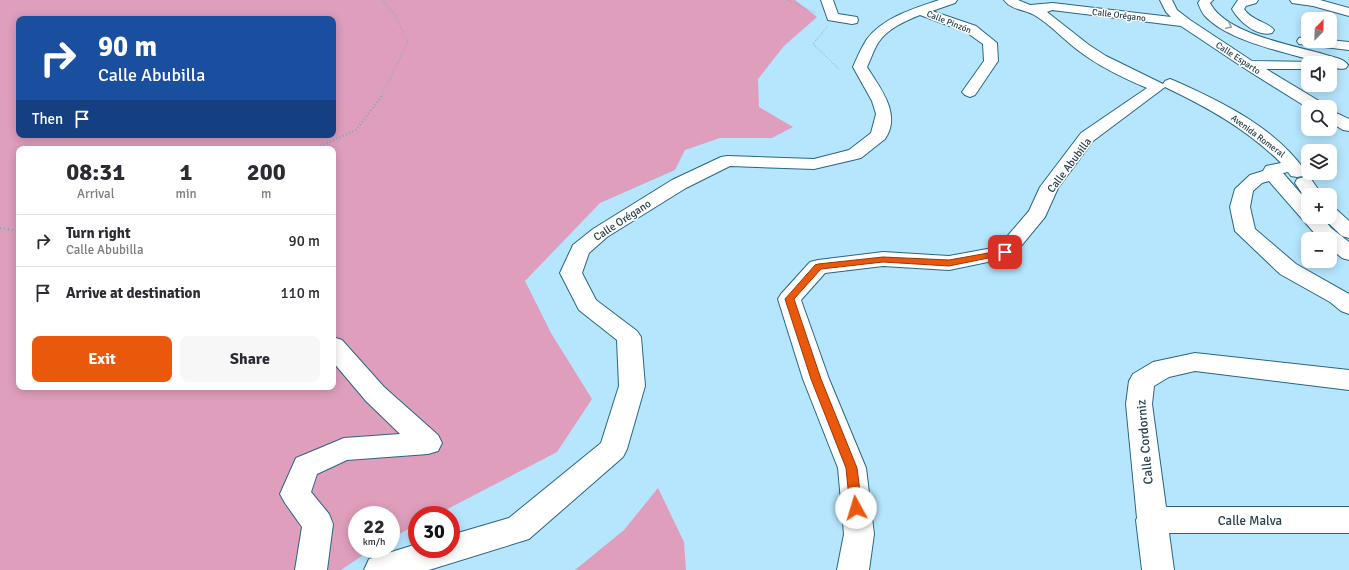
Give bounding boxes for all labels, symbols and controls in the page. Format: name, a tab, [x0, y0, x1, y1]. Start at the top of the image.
street label: Calle Orégano	[1091, 7, 1147, 24]
street label: Calle Pinzón	[925, 8, 973, 36]
north arrow	[1301, 12, 1337, 48]
map controls	[1301, 12, 1337, 268]
one-way arrow	[1224, 22, 1232, 29]
text: 90 m	[98, 30, 157, 64]
icon: right	[32, 32, 84, 84]
street label: Calle Esparto	[1213, 40, 1262, 77]
button: sound	[1301, 56, 1337, 92]
text: Calle Abubilla	[98, 64, 205, 86]
button: search	[1301, 100, 1337, 136]
icon: arrive	[71, 108, 93, 130]
text: Then	[32, 110, 63, 128]
street label: Avenida Romeral	[1229, 113, 1287, 160]
street label: Calle Abubilla	[1044, 135, 1095, 195]
button: layers	[1301, 144, 1337, 180]
text: 08:31	[66, 157, 125, 187]
text: 1	[180, 157, 192, 187]
text: 200	[247, 157, 286, 187]
text: Arrival	[77, 186, 114, 202]
text: min	[176, 186, 197, 202]
text: m	[261, 186, 271, 202]
button: +	[1301, 188, 1337, 224]
street label: Calle Orégano	[591, 197, 654, 244]
text: Turn right	[66, 224, 131, 242]
icon: right	[32, 230, 54, 252]
text: 90 m	[289, 232, 320, 250]
button: −	[1301, 232, 1337, 268]
pin	[988, 235, 1022, 269]
icon: arrive	[994, 241, 1016, 263]
text: Calle Abubilla	[66, 242, 144, 258]
icon: arrive	[32, 282, 54, 304]
text: Arrive at destination	[66, 284, 201, 302]
text: 110 m	[280, 284, 320, 302]
button: Exit	[32, 336, 172, 382]
button: Share	[180, 336, 320, 382]
street label: Calle Cordorniz	[1133, 399, 1157, 485]
position arrow	[835, 487, 877, 529]
speed limit sign: 30	[408, 506, 460, 558]
street label: Calle Malva	[1218, 513, 1282, 529]
text: 22	[363, 514, 385, 539]
text: km/h	[363, 536, 385, 548]

